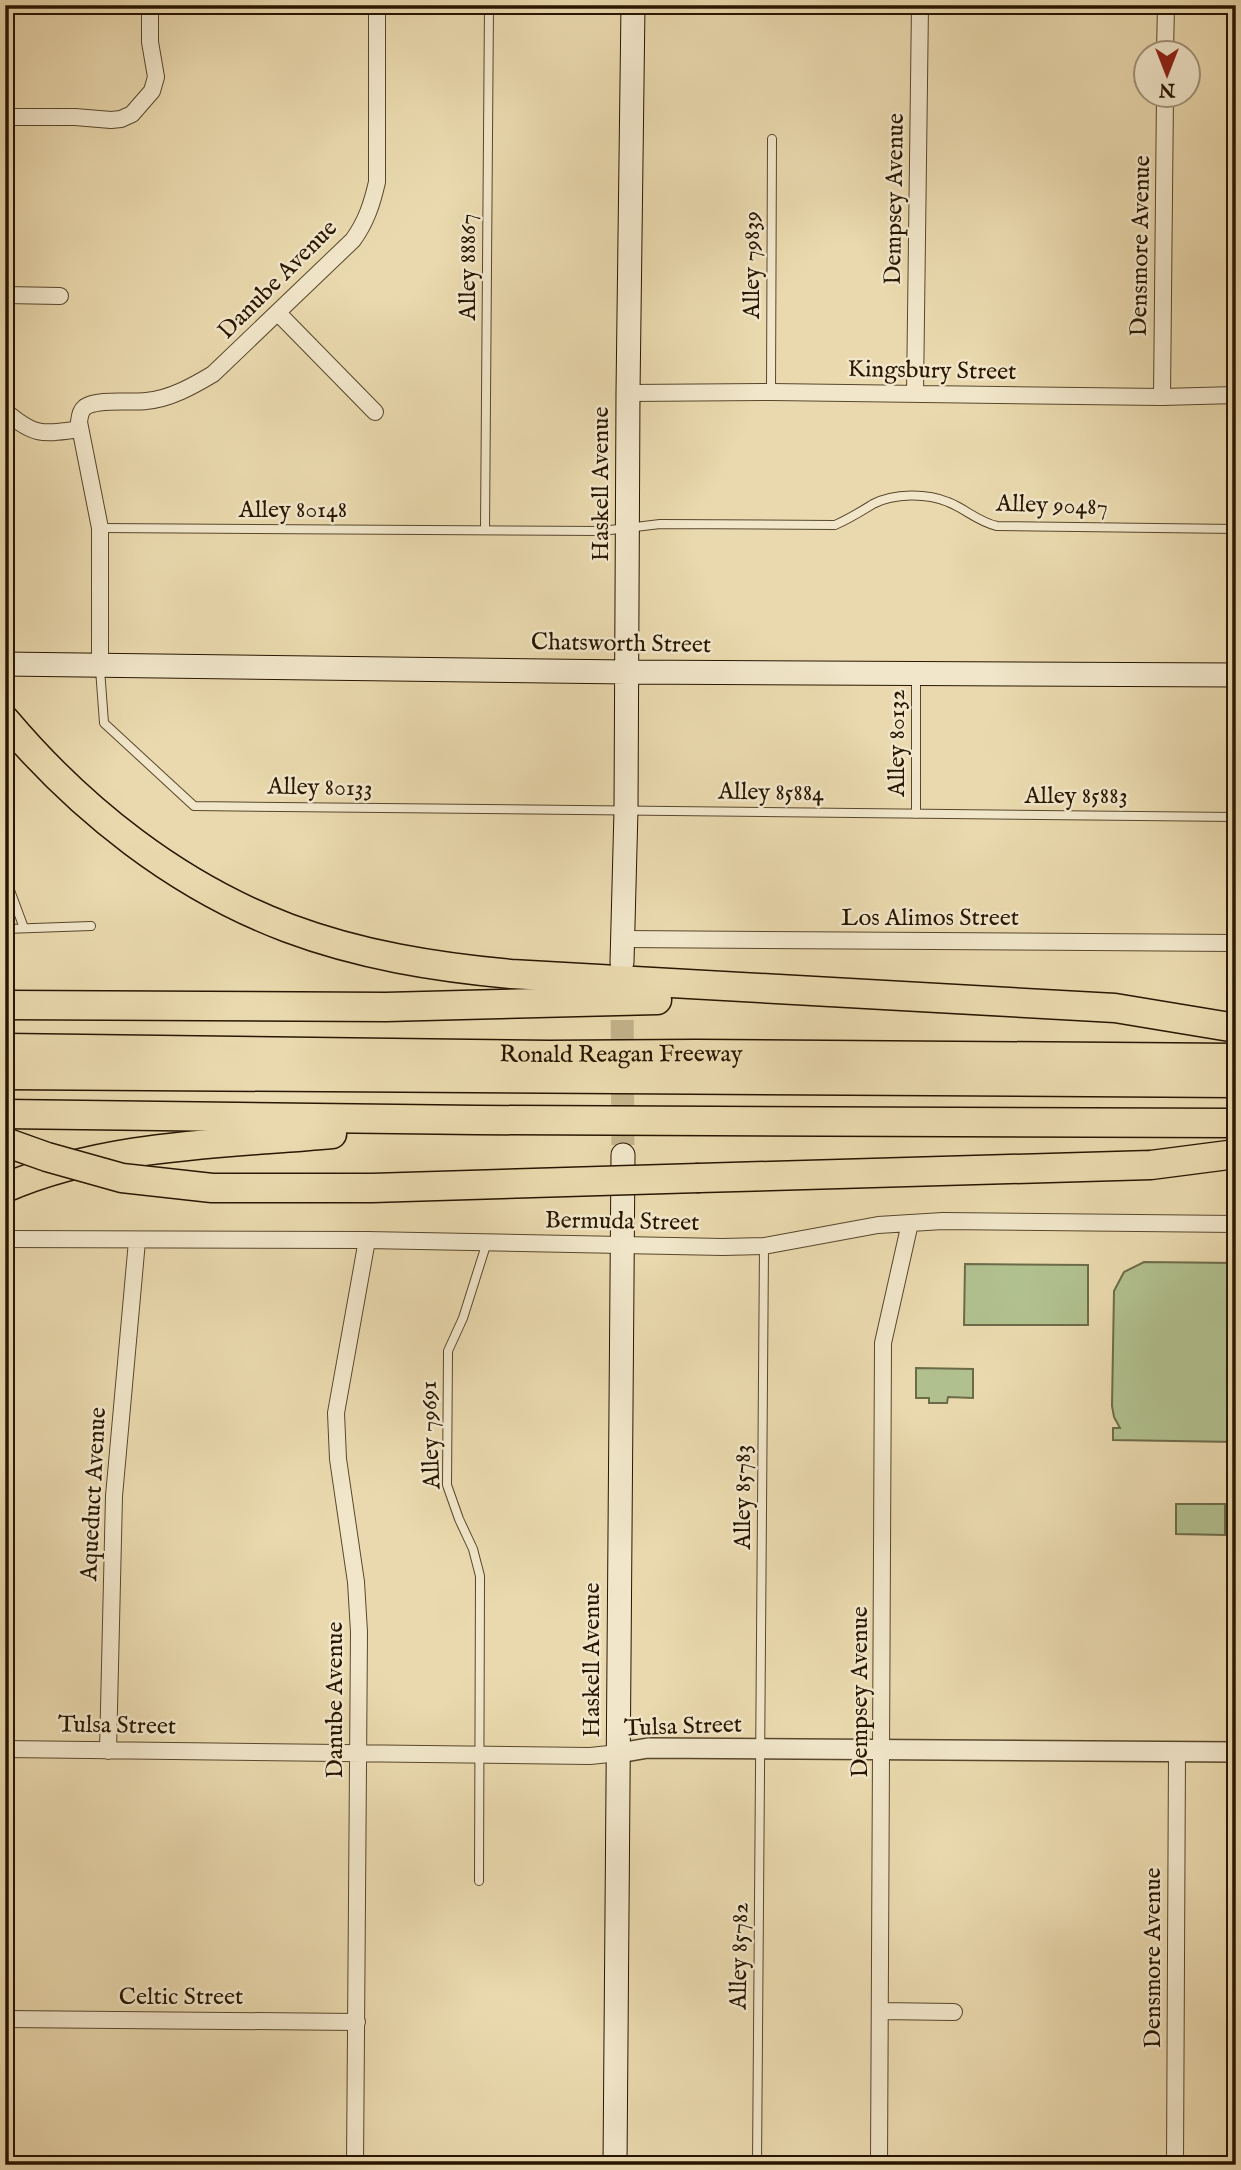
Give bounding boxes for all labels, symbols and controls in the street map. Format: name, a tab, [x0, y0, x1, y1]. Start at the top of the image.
north arrow	[1132, 38, 1202, 108]
text: N	[1158, 77, 1176, 101]
street label: Dempsey Avenue	[878, 113, 912, 285]
street label: Densmore Avenue	[1124, 155, 1158, 337]
street label: Alley 79839	[737, 211, 768, 320]
street label: Danube Avenue	[211, 213, 345, 347]
street label: Alley 88867	[453, 214, 484, 321]
street label: Kingsbury Street	[847, 354, 1017, 388]
street label: Haskell Avenue	[586, 407, 617, 561]
street label: Alley 90487	[995, 489, 1108, 523]
street label: Alley 80148	[238, 495, 347, 526]
street label: Chatsworth Street	[531, 627, 711, 661]
street label: Alley 80132	[882, 689, 913, 798]
street label: Alley 80133	[266, 772, 373, 804]
street label: Alley 85884	[717, 777, 824, 809]
street label: Alley 85883	[1023, 781, 1128, 812]
street label: Los Alimos Street	[841, 903, 1019, 934]
street label: Ronald Reagan Freeway	[499, 1038, 743, 1071]
street label: Bermuda Street	[544, 1205, 700, 1239]
street label: Alley 79691	[414, 1380, 448, 1491]
street label: Aqueduct Avenue	[74, 1406, 114, 1583]
street label: Alley 85783	[728, 1444, 759, 1551]
street label: Haskell Avenue	[577, 1583, 608, 1737]
street label: Dempsey Avenue	[845, 1606, 876, 1778]
street label: Danube Avenue	[320, 1621, 351, 1779]
street label: Tulsa Street	[58, 1709, 176, 1743]
street label: Tulsa Street	[623, 1709, 743, 1745]
street label: Densmore Avenue	[1138, 1867, 1169, 2049]
street label: Alley 85782	[724, 1902, 756, 2011]
street label: Celtic Street	[119, 1982, 243, 2013]

